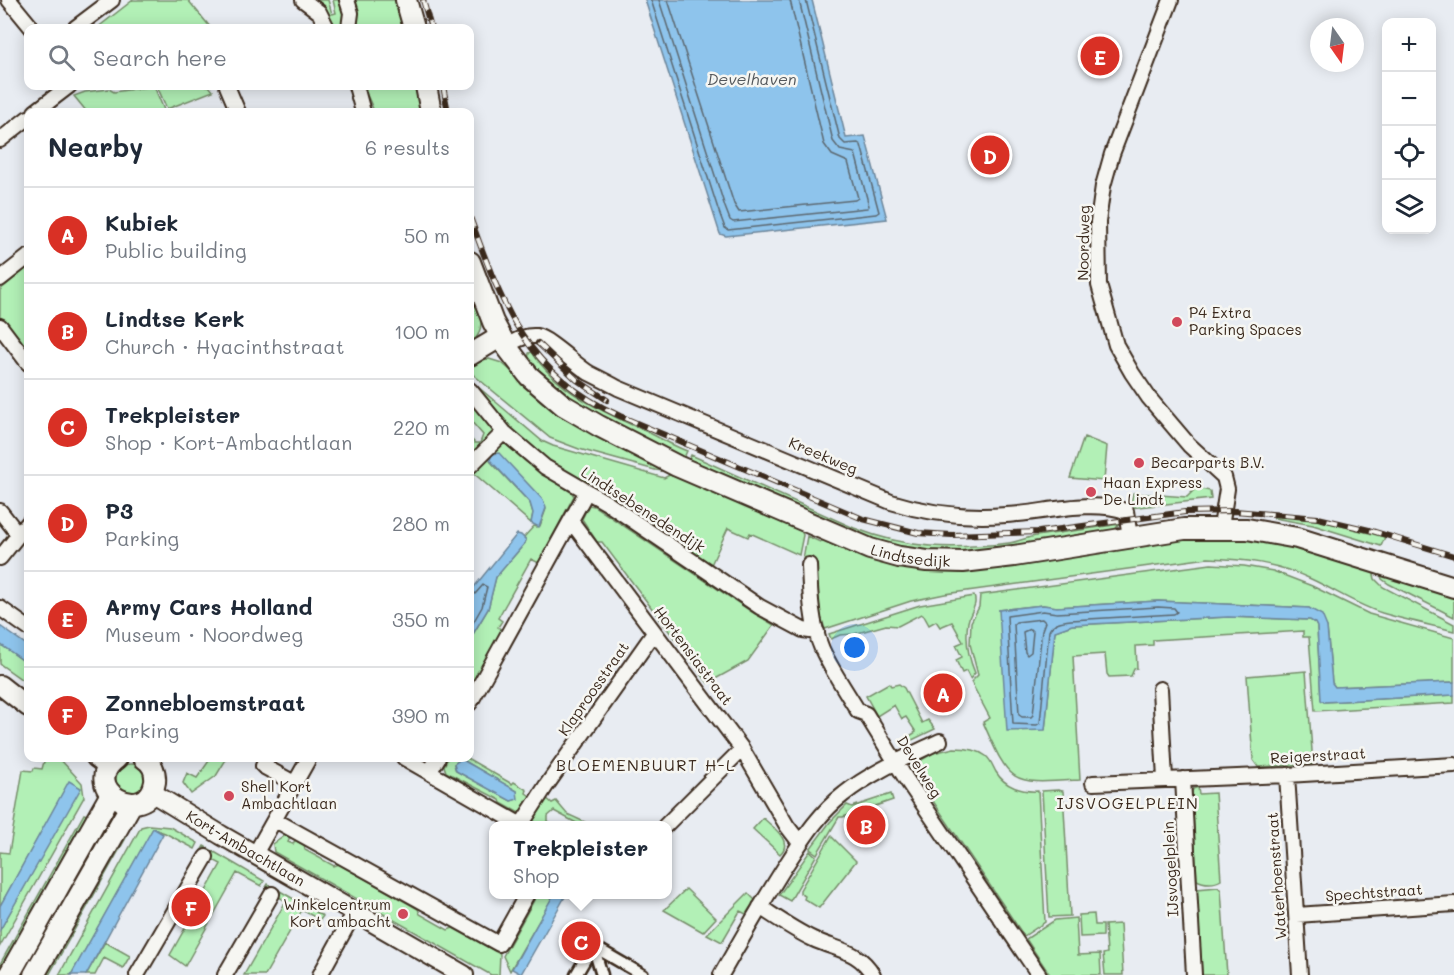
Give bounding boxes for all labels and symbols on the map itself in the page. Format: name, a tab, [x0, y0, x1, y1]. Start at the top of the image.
north arrow	[1310, 18, 1364, 72]
pin: E	[1080, 34, 1120, 78]
water label: Develhaven	[707, 68, 797, 89]
pin: D	[970, 132, 1010, 178]
street label: Noordweg	[1072, 205, 1094, 281]
place label: P4 Extra Parking Spaces	[1189, 302, 1302, 339]
marker: P4 Extra Parking Spaces	[1170, 315, 1184, 329]
street label: Kreekweg	[786, 432, 861, 479]
place label: Becarparts B.V.	[1151, 452, 1265, 472]
marker: Becarparts B.V.	[1132, 456, 1146, 470]
street label: Lindtsebenedendijk	[578, 462, 709, 557]
place label: Haan Express De Lindt	[1103, 472, 1202, 509]
marker: Haan Express De Lindt	[1084, 485, 1098, 499]
street label: Lindtsedijk	[869, 539, 951, 571]
street label: Hortensiastraat	[650, 602, 738, 709]
your location	[840, 633, 869, 662]
street label: Klaproosstraat	[553, 637, 633, 740]
pin: A	[924, 670, 962, 716]
street label: Develweg	[893, 731, 947, 802]
street label: Reigerstraat	[1270, 743, 1366, 767]
district label: BLOEMENBUURT H-L	[556, 754, 736, 775]
place label: Shell Kort Ambachtlaan	[241, 776, 337, 813]
marker: Shell Kort Ambachtlaan	[222, 789, 236, 803]
district label: IJSVOGELPLEIN	[1057, 792, 1199, 813]
pin: B	[846, 802, 886, 848]
street label: Kort-Ambachtlaan	[183, 805, 309, 890]
street label: Waterhoenstraat	[1262, 812, 1290, 940]
street label: IJsvogelplein	[1158, 821, 1182, 917]
street label: Spechtstraat	[1325, 879, 1423, 905]
pin: F	[172, 884, 210, 930]
place label: Winkelcentrum Kort ambacht	[283, 894, 391, 931]
marker: Winkelcentrum Kort ambacht	[396, 907, 410, 921]
pin: C	[562, 918, 600, 964]

